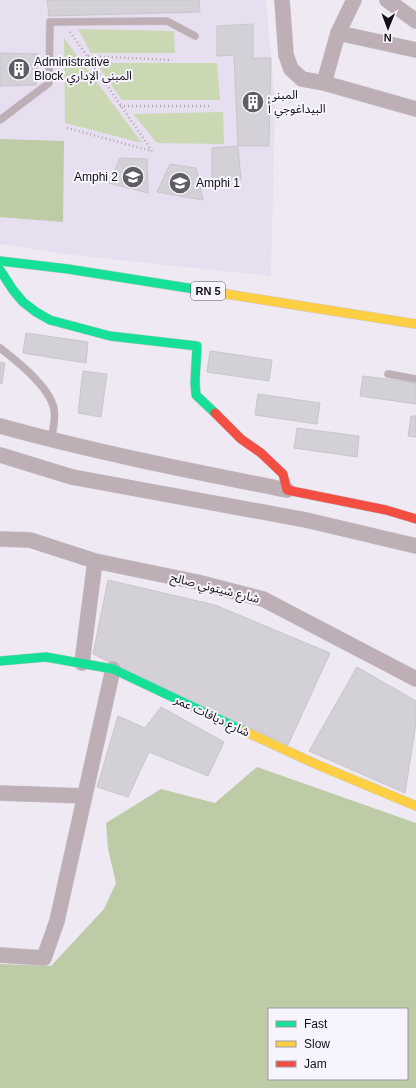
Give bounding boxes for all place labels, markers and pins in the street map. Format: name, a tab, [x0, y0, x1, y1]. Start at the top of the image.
place label: Administrative Block المبنى الإداري	[34, 55, 132, 86]
building icon: Administrative Block المبنى الإداري	[6, 56, 32, 82]
place label: المبنى البيداغوجي أ	[268, 88, 326, 119]
building icon: المبنى البيداغوجي أ	[240, 89, 266, 115]
school or university icon: Amphi 2	[120, 164, 146, 190]
place label: Amphi 2	[74, 170, 118, 184]
school or university icon: Amphi 1	[167, 170, 193, 196]
place label: Amphi 1	[196, 176, 240, 190]

